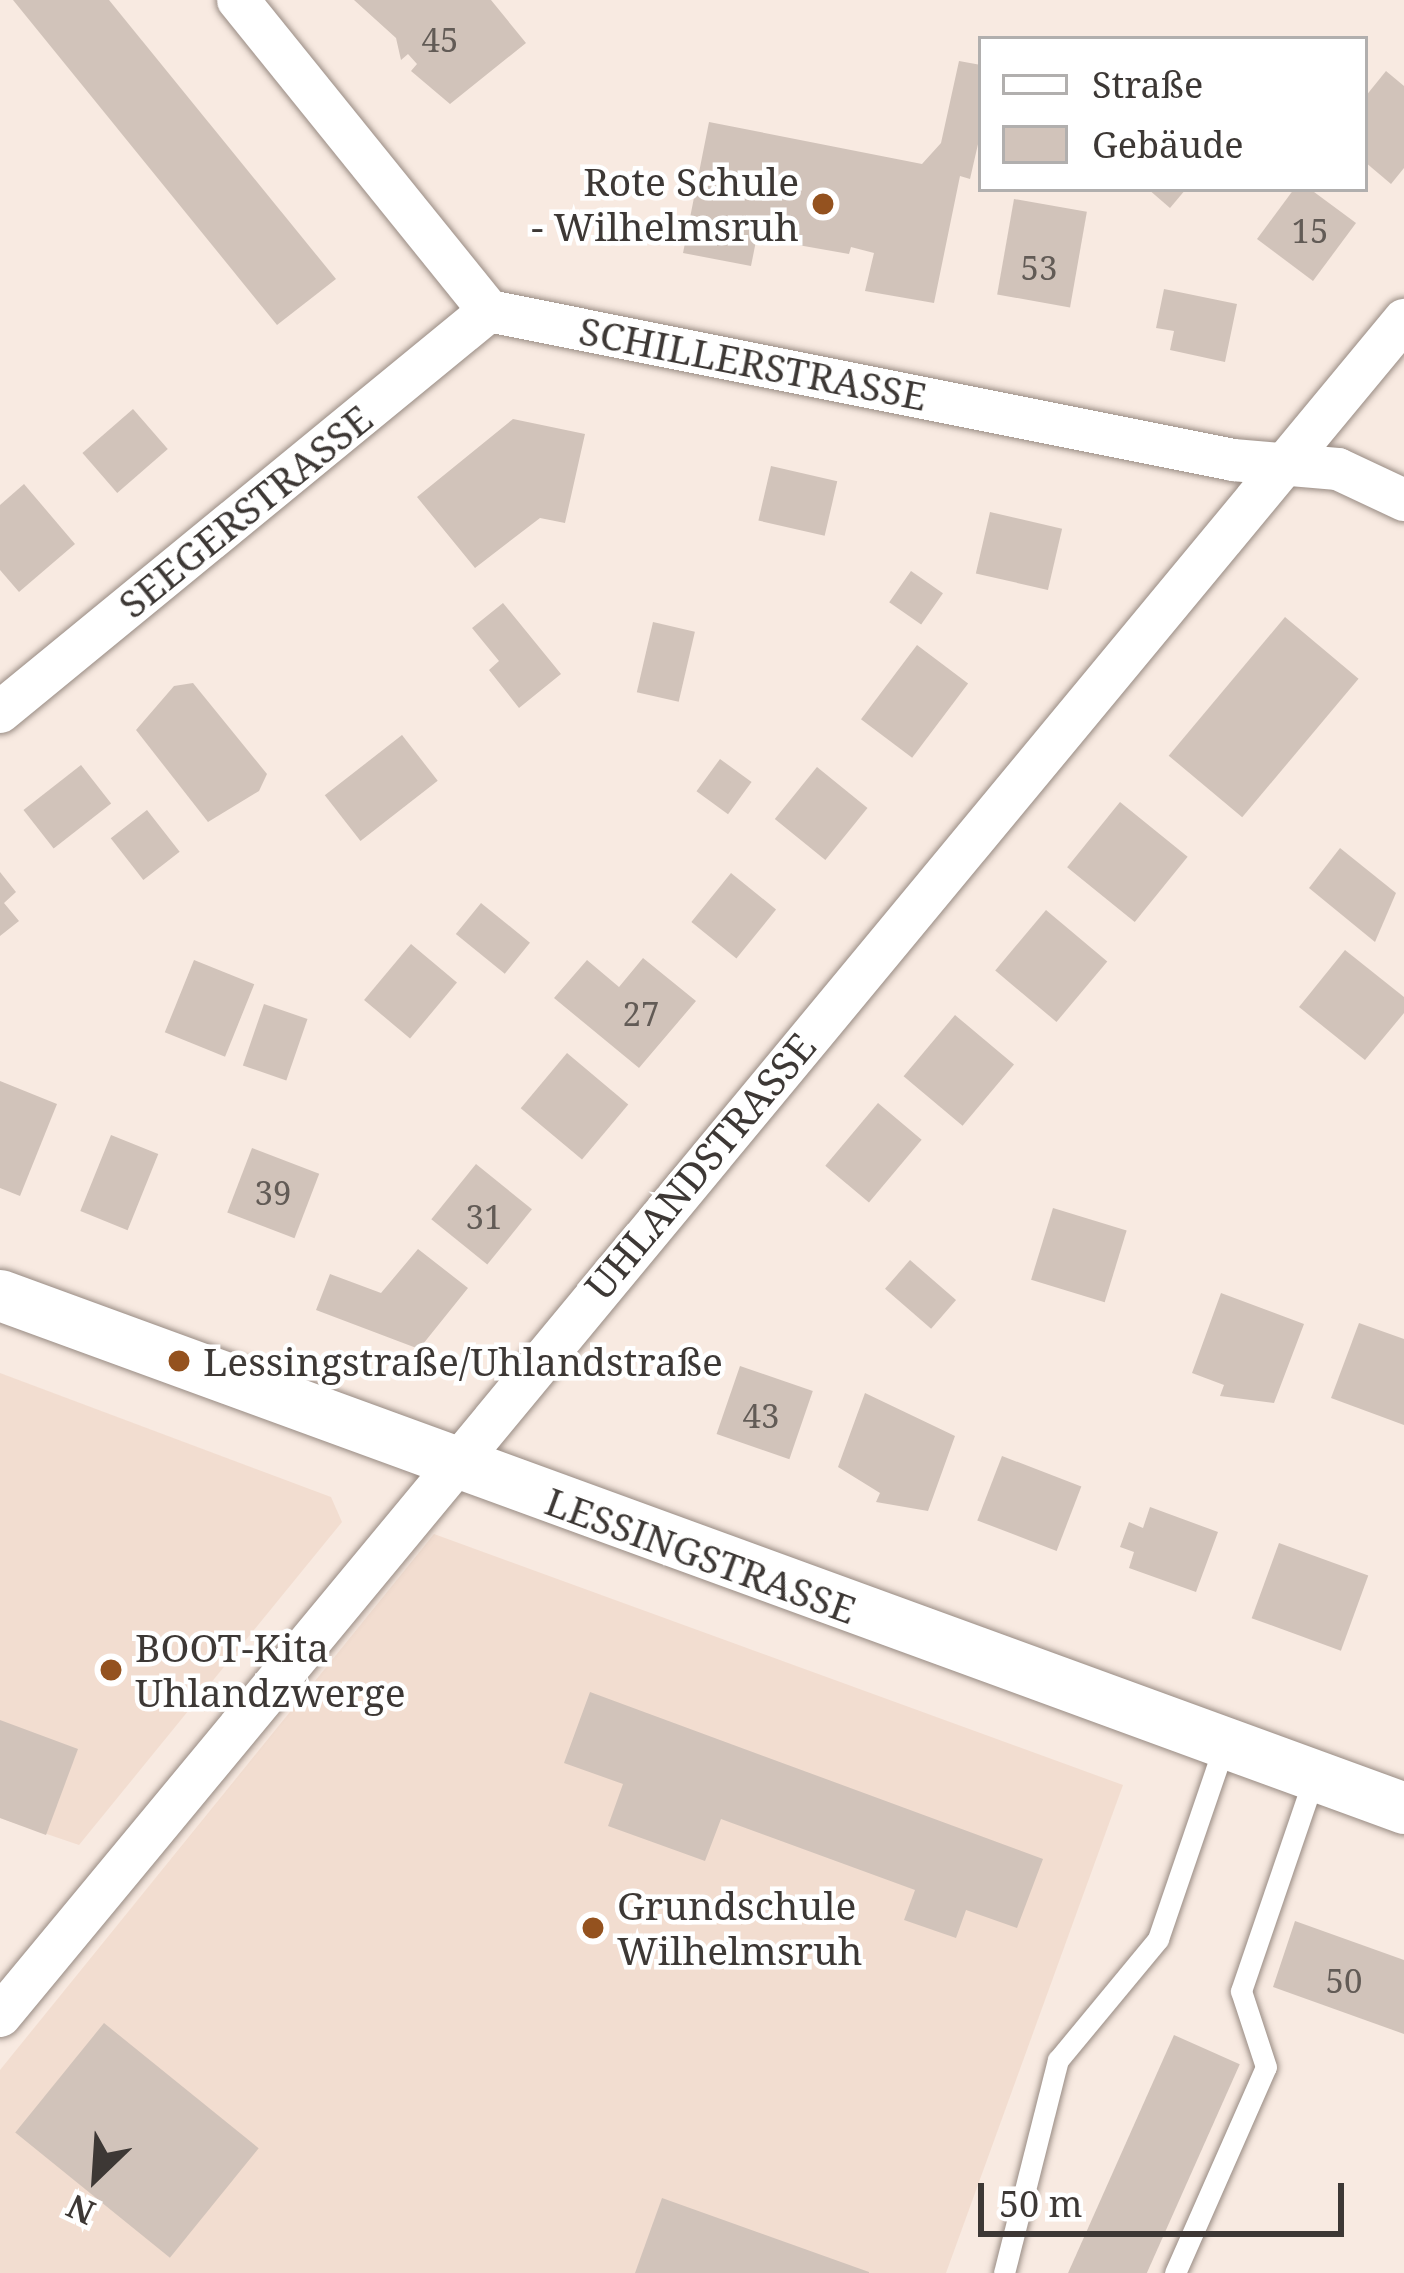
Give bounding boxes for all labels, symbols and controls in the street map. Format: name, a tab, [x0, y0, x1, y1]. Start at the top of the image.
house number: 45	[422, 20, 458, 60]
legend	[978, 36, 1368, 192]
text: Straße	[1092, 60, 1203, 109]
text: Gebäude	[1092, 120, 1244, 169]
place label: Rote Schule - Wilhelmsruh	[531, 159, 799, 250]
marker: Rote Schule - Wilhelmsruh	[810, 191, 836, 217]
house number: 15	[1292, 211, 1328, 251]
house number: 53	[1021, 248, 1057, 288]
street label: SCHILLERSTRASSE	[575, 306, 931, 420]
street label: SEEGERSTRASSE	[109, 395, 381, 627]
house number: 27	[623, 994, 659, 1034]
street label: UHLANDSTRASSE	[575, 1023, 825, 1309]
house number: 39	[255, 1173, 291, 1213]
house number: 31	[466, 1197, 502, 1237]
place label: Lessingstraße/Uhlandstraße	[203, 1338, 723, 1384]
marker: Lessingstraße/Uhlandstraße	[166, 1348, 192, 1374]
house number: 43	[743, 1396, 779, 1436]
street label: LESSINGSTRASSE	[539, 1477, 863, 1633]
place label: BOOT-Kita Uhlandzwerge	[135, 1625, 406, 1716]
marker: BOOT-Kita Uhlandzwerge	[98, 1657, 124, 1683]
place label: Grundschule Wilhelmsruh	[617, 1883, 862, 1974]
marker: Grundschule Wilhelmsruh	[580, 1915, 606, 1941]
house number: 50	[1326, 1961, 1362, 2001]
north arrow	[36, 2117, 156, 2237]
scale bar	[984, 2159, 1350, 2233]
text: 50 m	[999, 2179, 1083, 2228]
text: N	[59, 2184, 102, 2236]

